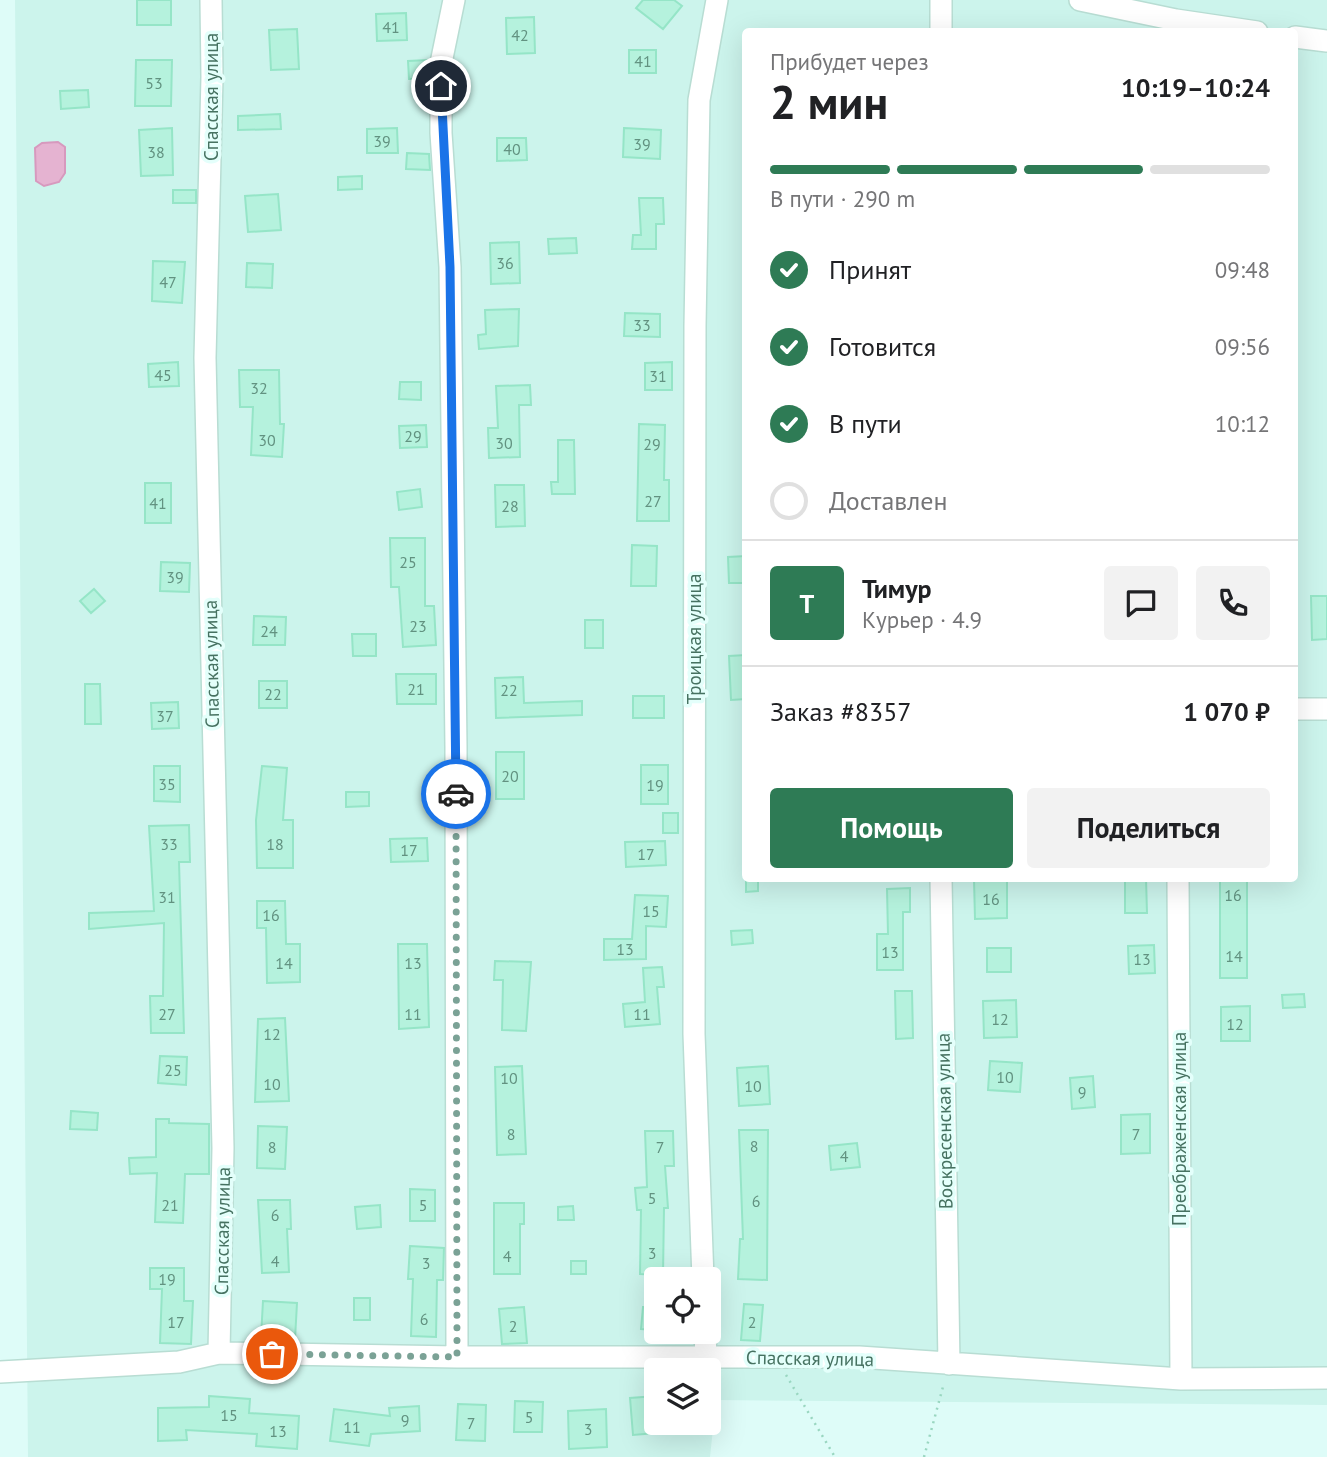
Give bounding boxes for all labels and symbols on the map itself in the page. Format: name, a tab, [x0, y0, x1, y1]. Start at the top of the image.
house number: 41	[382, 17, 400, 37]
house number: 42	[511, 25, 529, 45]
street label: Спасская улица	[199, 33, 223, 161]
house number: 41	[634, 51, 652, 71]
pin	[411, 56, 471, 116]
house number: 53	[145, 73, 163, 93]
house number: 39	[373, 131, 391, 151]
house number: 39	[633, 134, 651, 154]
house number: 40	[503, 139, 521, 159]
house number: 38	[147, 142, 165, 162]
house number: 36	[496, 253, 514, 273]
house number: 47	[159, 272, 177, 292]
house number: 33	[633, 315, 651, 335]
house number: 45	[154, 365, 172, 385]
house number: 31	[649, 366, 667, 386]
house number: 32	[250, 378, 268, 398]
house number: 29	[404, 426, 422, 446]
house number: 30	[258, 430, 276, 450]
house number: 30	[495, 433, 513, 453]
house number: 29	[643, 434, 661, 454]
house number: 27	[644, 491, 662, 511]
house number: 41	[149, 493, 167, 513]
house number: 28	[501, 496, 519, 516]
house number: 25	[399, 552, 417, 572]
house number: 39	[166, 567, 184, 587]
street label: Троицкая улица	[682, 574, 706, 704]
street label: Спасская улица	[198, 600, 224, 728]
house number: 23	[409, 616, 427, 636]
house number: 24	[260, 621, 278, 641]
house number: 21	[407, 679, 425, 699]
house number: 22	[500, 680, 518, 700]
house number: 22	[264, 684, 282, 704]
house number: 37	[156, 706, 174, 726]
courier	[421, 759, 491, 829]
house number: 20	[501, 766, 519, 786]
house number: 35	[158, 774, 176, 794]
house number: 19	[646, 775, 664, 795]
house number: 33	[160, 834, 178, 854]
house number: 18	[266, 834, 284, 854]
house number: 17	[400, 840, 418, 860]
house number: 17	[637, 844, 655, 864]
house number: 16	[1224, 885, 1242, 905]
house number: 31	[158, 887, 176, 907]
house number: 16	[982, 889, 1000, 909]
house number: 15	[642, 901, 660, 921]
house number: 16	[262, 905, 280, 925]
house number: 13	[616, 939, 634, 959]
house number: 13	[881, 942, 899, 962]
house number: 14	[1225, 946, 1243, 966]
house number: 13	[1133, 949, 1151, 969]
house number: 14	[275, 953, 293, 973]
house number: 13	[404, 953, 422, 973]
house number: 27	[158, 1004, 176, 1024]
house number: 11	[404, 1004, 422, 1024]
house number: 11	[633, 1004, 651, 1024]
house number: 12	[991, 1009, 1009, 1029]
house number: 12	[1226, 1014, 1244, 1034]
house number: 12	[263, 1024, 281, 1044]
street label: Преображенская улица	[1167, 1032, 1191, 1226]
street label: Воскресенская улица	[930, 1033, 958, 1209]
house number: 25	[164, 1060, 182, 1080]
house number: 10	[996, 1067, 1014, 1087]
house number: 10	[500, 1068, 518, 1088]
house number: 10	[263, 1074, 281, 1094]
house number: 10	[744, 1076, 762, 1096]
house number: 9	[1078, 1082, 1086, 1102]
house number: 8	[507, 1124, 515, 1144]
house number: 7	[1132, 1124, 1140, 1144]
house number: 8	[750, 1136, 758, 1156]
house number: 8	[268, 1137, 276, 1157]
house number: 7	[656, 1137, 664, 1157]
house number: 4	[840, 1146, 849, 1166]
street label: Спасская улица	[209, 1167, 235, 1295]
house number: 5	[648, 1188, 656, 1208]
house number: 6	[752, 1191, 760, 1211]
house number: 21	[161, 1195, 179, 1215]
house number: 5	[419, 1195, 427, 1215]
house number: 6	[271, 1205, 279, 1225]
house number: 3	[648, 1243, 656, 1263]
house number: 4	[503, 1246, 512, 1266]
house number: 4	[271, 1251, 280, 1271]
house number: 3	[422, 1253, 430, 1273]
house number: 19	[158, 1269, 176, 1289]
house number: 6	[420, 1309, 428, 1329]
house number: 17	[167, 1312, 185, 1332]
house number: 2	[748, 1312, 756, 1332]
house number: 2	[509, 1316, 517, 1336]
pin	[242, 1324, 302, 1384]
street label: Спасская улица	[746, 1345, 874, 1371]
house number: 15	[220, 1405, 238, 1425]
house number: 5	[525, 1407, 533, 1427]
house number: 9	[401, 1410, 409, 1430]
house number: 7	[467, 1413, 475, 1433]
house number: 11	[343, 1417, 361, 1437]
house number: 3	[584, 1419, 592, 1439]
house number: 13	[269, 1421, 287, 1441]

